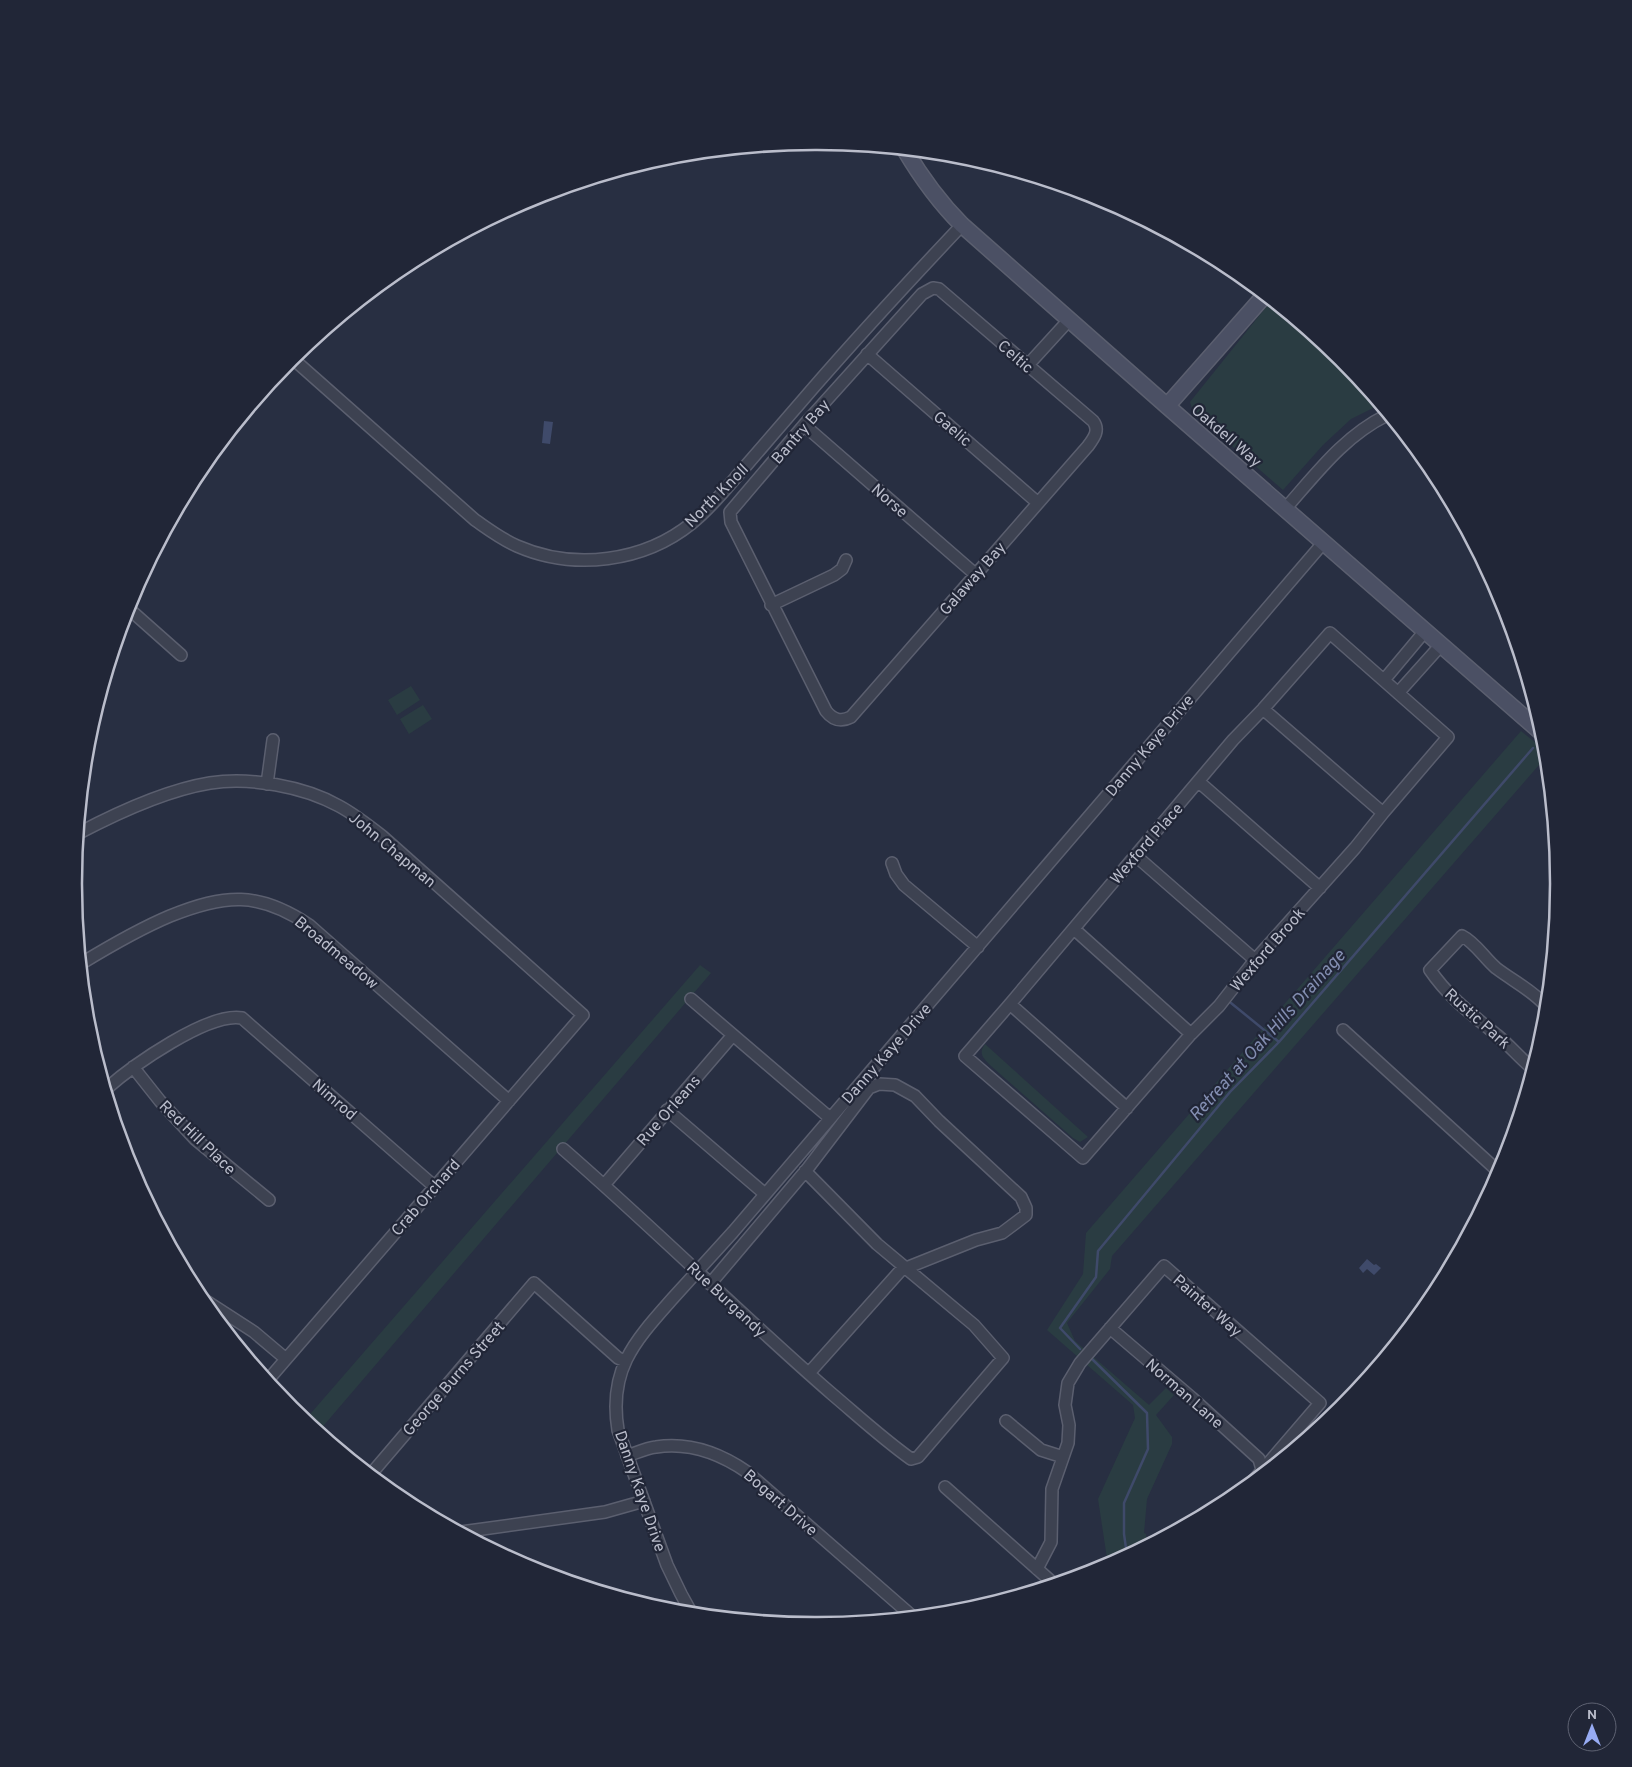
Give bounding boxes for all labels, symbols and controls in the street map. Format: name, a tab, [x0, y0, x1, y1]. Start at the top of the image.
street label: Celtic	[993, 337, 1037, 379]
street label: Bantry Bay	[768, 396, 835, 469]
street label: Oakdell Way	[1186, 400, 1265, 473]
street label: Gaelic	[928, 407, 975, 452]
street label: North Knoll	[681, 460, 754, 533]
street label: Norse	[866, 480, 911, 523]
street label: Galaway Bay	[936, 538, 1011, 620]
street label: Danny Kaye Drive	[1102, 691, 1199, 801]
street label: Wexford Place	[1107, 799, 1188, 889]
street label: John Chapman	[344, 808, 439, 893]
street label: Wexford Brook	[1227, 904, 1310, 996]
street label: Broadmeadow	[290, 913, 382, 994]
water label: Retreat at Oak Hills Drainage	[1185, 945, 1352, 1127]
street label: Rustic Park	[1440, 985, 1514, 1054]
street label: Danny Kaye Drive	[838, 1000, 937, 1109]
street label: Rue Orleans	[633, 1072, 706, 1151]
street label: Nimrod	[307, 1076, 360, 1125]
street label: Red Hill Place	[154, 1097, 239, 1180]
street label: Crab Orchard	[388, 1156, 465, 1241]
street label: Rue Burgandy	[682, 1259, 770, 1342]
street label: Painter Way	[1168, 1271, 1245, 1342]
street label: George Burns Street	[399, 1318, 510, 1441]
street label: Norman Lane	[1141, 1355, 1227, 1434]
street label: Danny Kaye Drive	[609, 1428, 669, 1555]
street label: Bogart Drive	[739, 1466, 821, 1541]
north arrow	[1567, 1702, 1617, 1752]
text: N	[1587, 1707, 1597, 1724]

